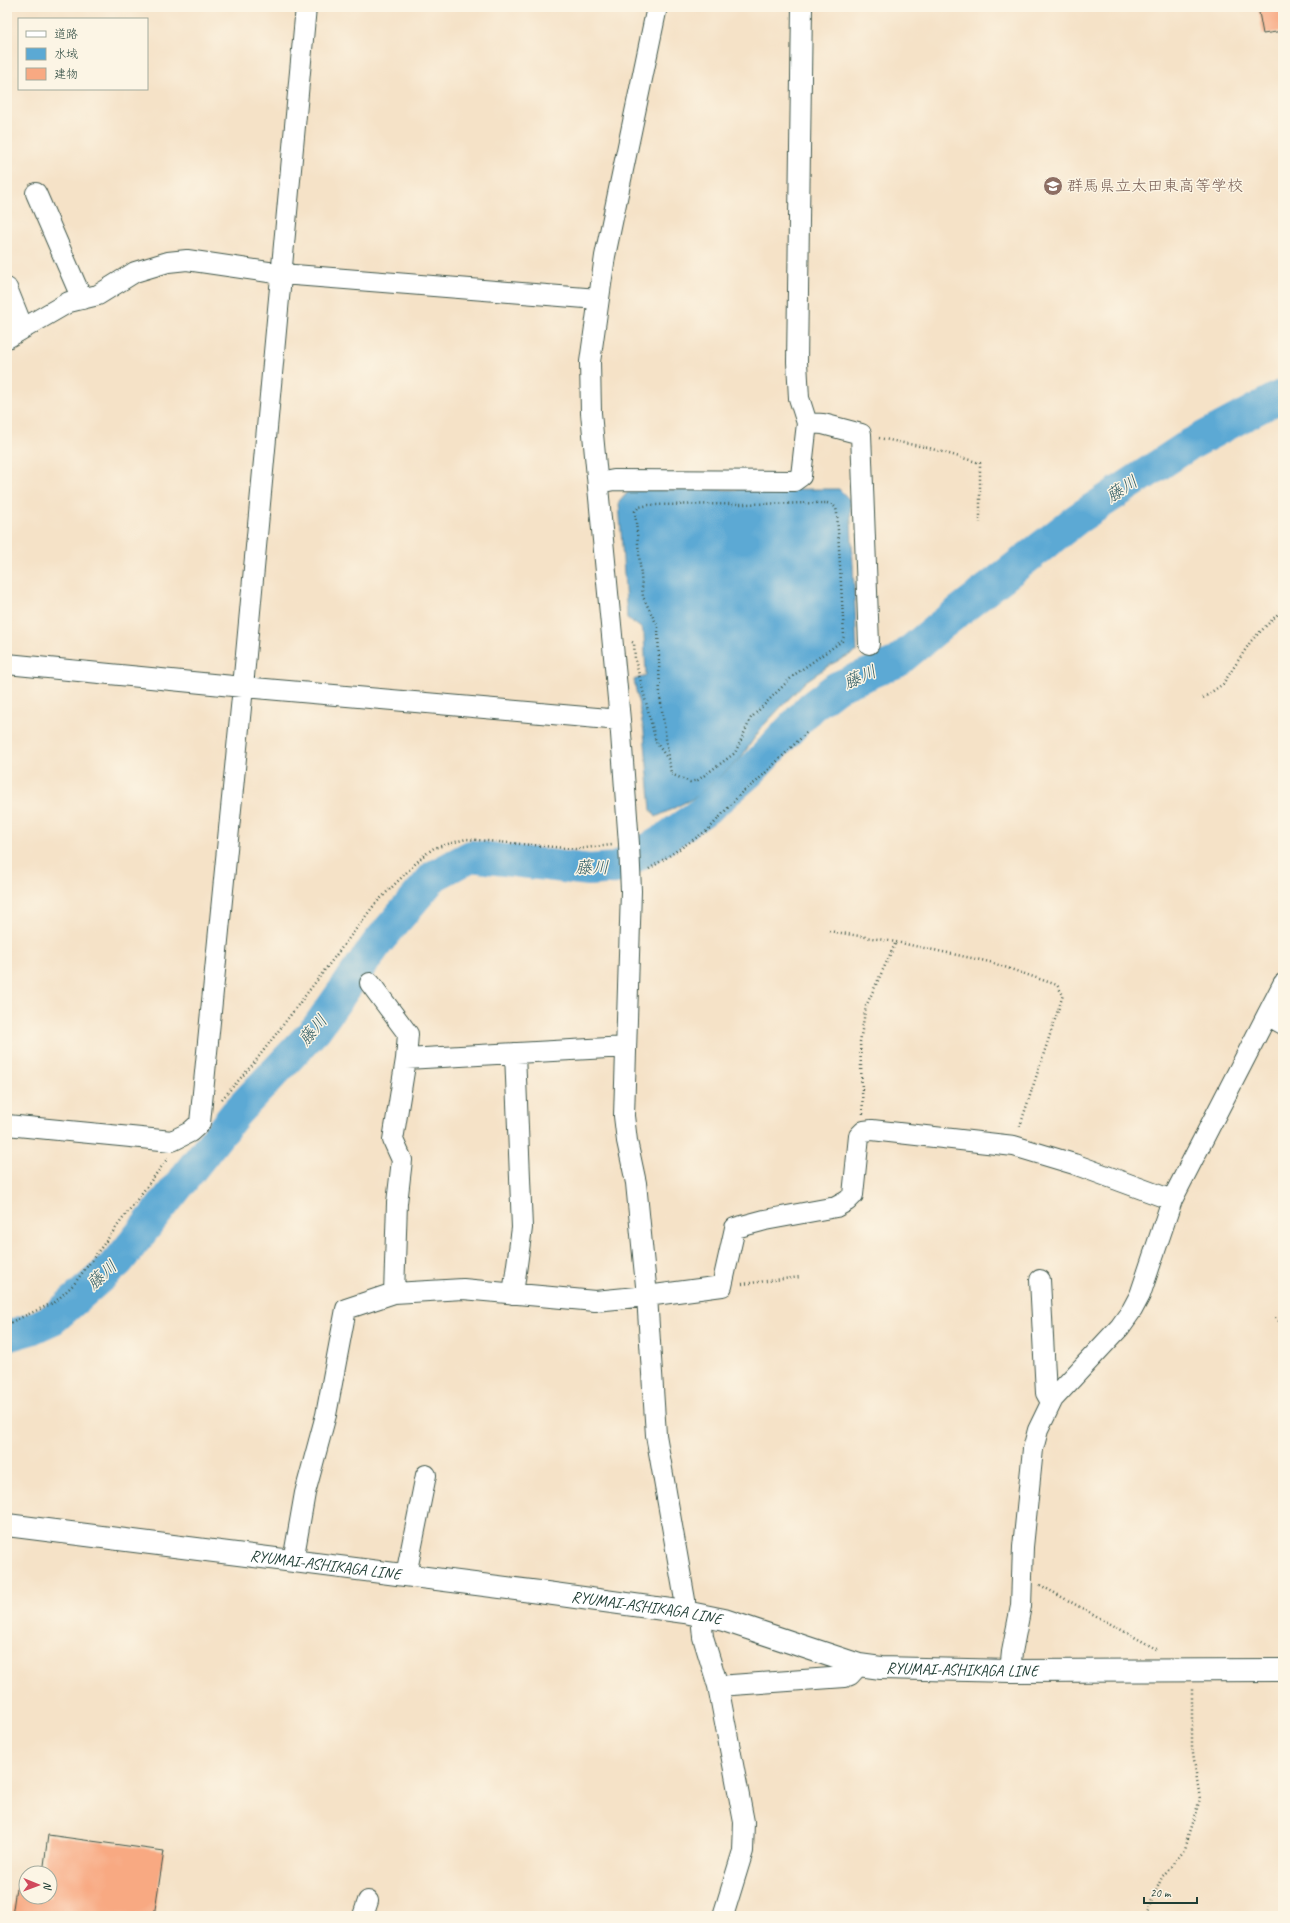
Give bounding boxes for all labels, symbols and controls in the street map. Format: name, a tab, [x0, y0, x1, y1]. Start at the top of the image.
legend	[18, 18, 148, 90]
text: 道路	[54, 26, 78, 42]
text: 水域	[54, 46, 78, 62]
text: 建物	[54, 66, 78, 82]
school or university icon: 群馬県立太田東高等学校	[1042, 175, 1064, 197]
place label: 群馬県立太田東高等学校	[1067, 176, 1243, 196]
water label: 藤川	[1102, 471, 1142, 507]
water label: 藤川	[840, 661, 880, 693]
water label: 藤川	[575, 857, 609, 878]
water label: 藤川	[294, 1010, 332, 1050]
water label: 藤川	[82, 1256, 122, 1294]
street label: RYUMAI-ASHIKAGA LINE	[249, 1546, 404, 1585]
street label: RYUMAI-ASHIKAGA LINE	[570, 1587, 726, 1630]
street label: RYUMAI-ASHIKAGA LINE	[886, 1658, 1040, 1681]
north arrow	[18, 1865, 58, 1905]
scale bar	[1144, 1879, 1197, 1905]
text: N	[41, 1882, 55, 1891]
text: 20 m	[1150, 1885, 1172, 1901]

